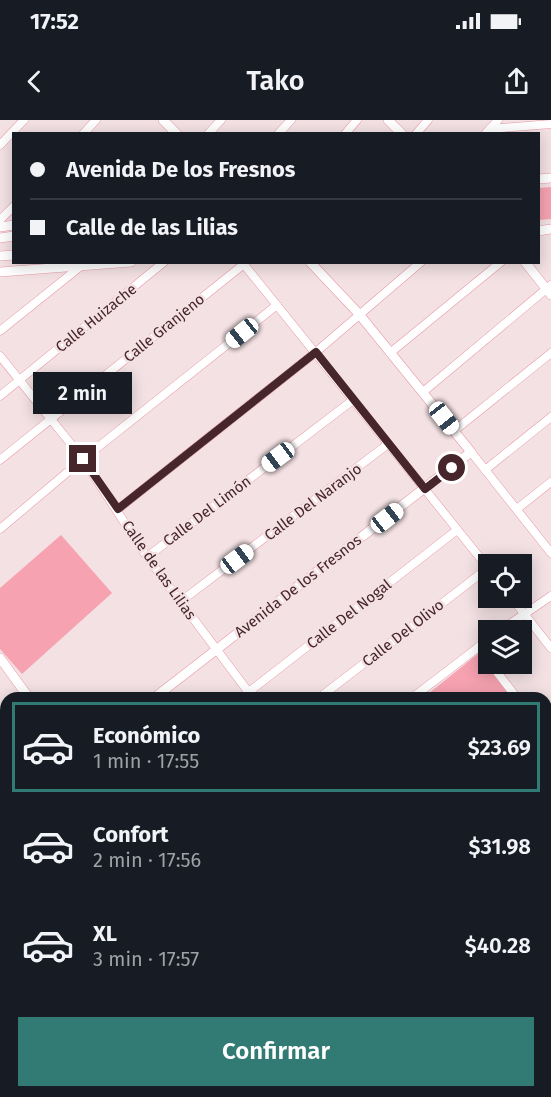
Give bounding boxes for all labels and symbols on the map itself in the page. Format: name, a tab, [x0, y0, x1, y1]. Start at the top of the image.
street label: Calle Huizache	[52, 280, 140, 356]
street label: Calle Granjeno	[120, 290, 208, 366]
car	[222, 315, 262, 351]
callout: 2 min	[34, 372, 132, 414]
car	[426, 398, 462, 438]
car	[258, 439, 298, 475]
route end	[69, 445, 96, 472]
route start	[438, 454, 465, 481]
street label: Calle Del Naranjo	[261, 460, 365, 544]
street label: Calle Del Limón	[159, 472, 255, 550]
car	[367, 500, 407, 536]
street label: Calle de las Lilias	[118, 517, 200, 623]
street label: Avenida De los Fresnos	[231, 531, 365, 641]
car	[217, 541, 257, 577]
street label: Calle Del Nogal	[303, 575, 395, 653]
street label: Calle Del Olivo	[359, 596, 447, 670]

